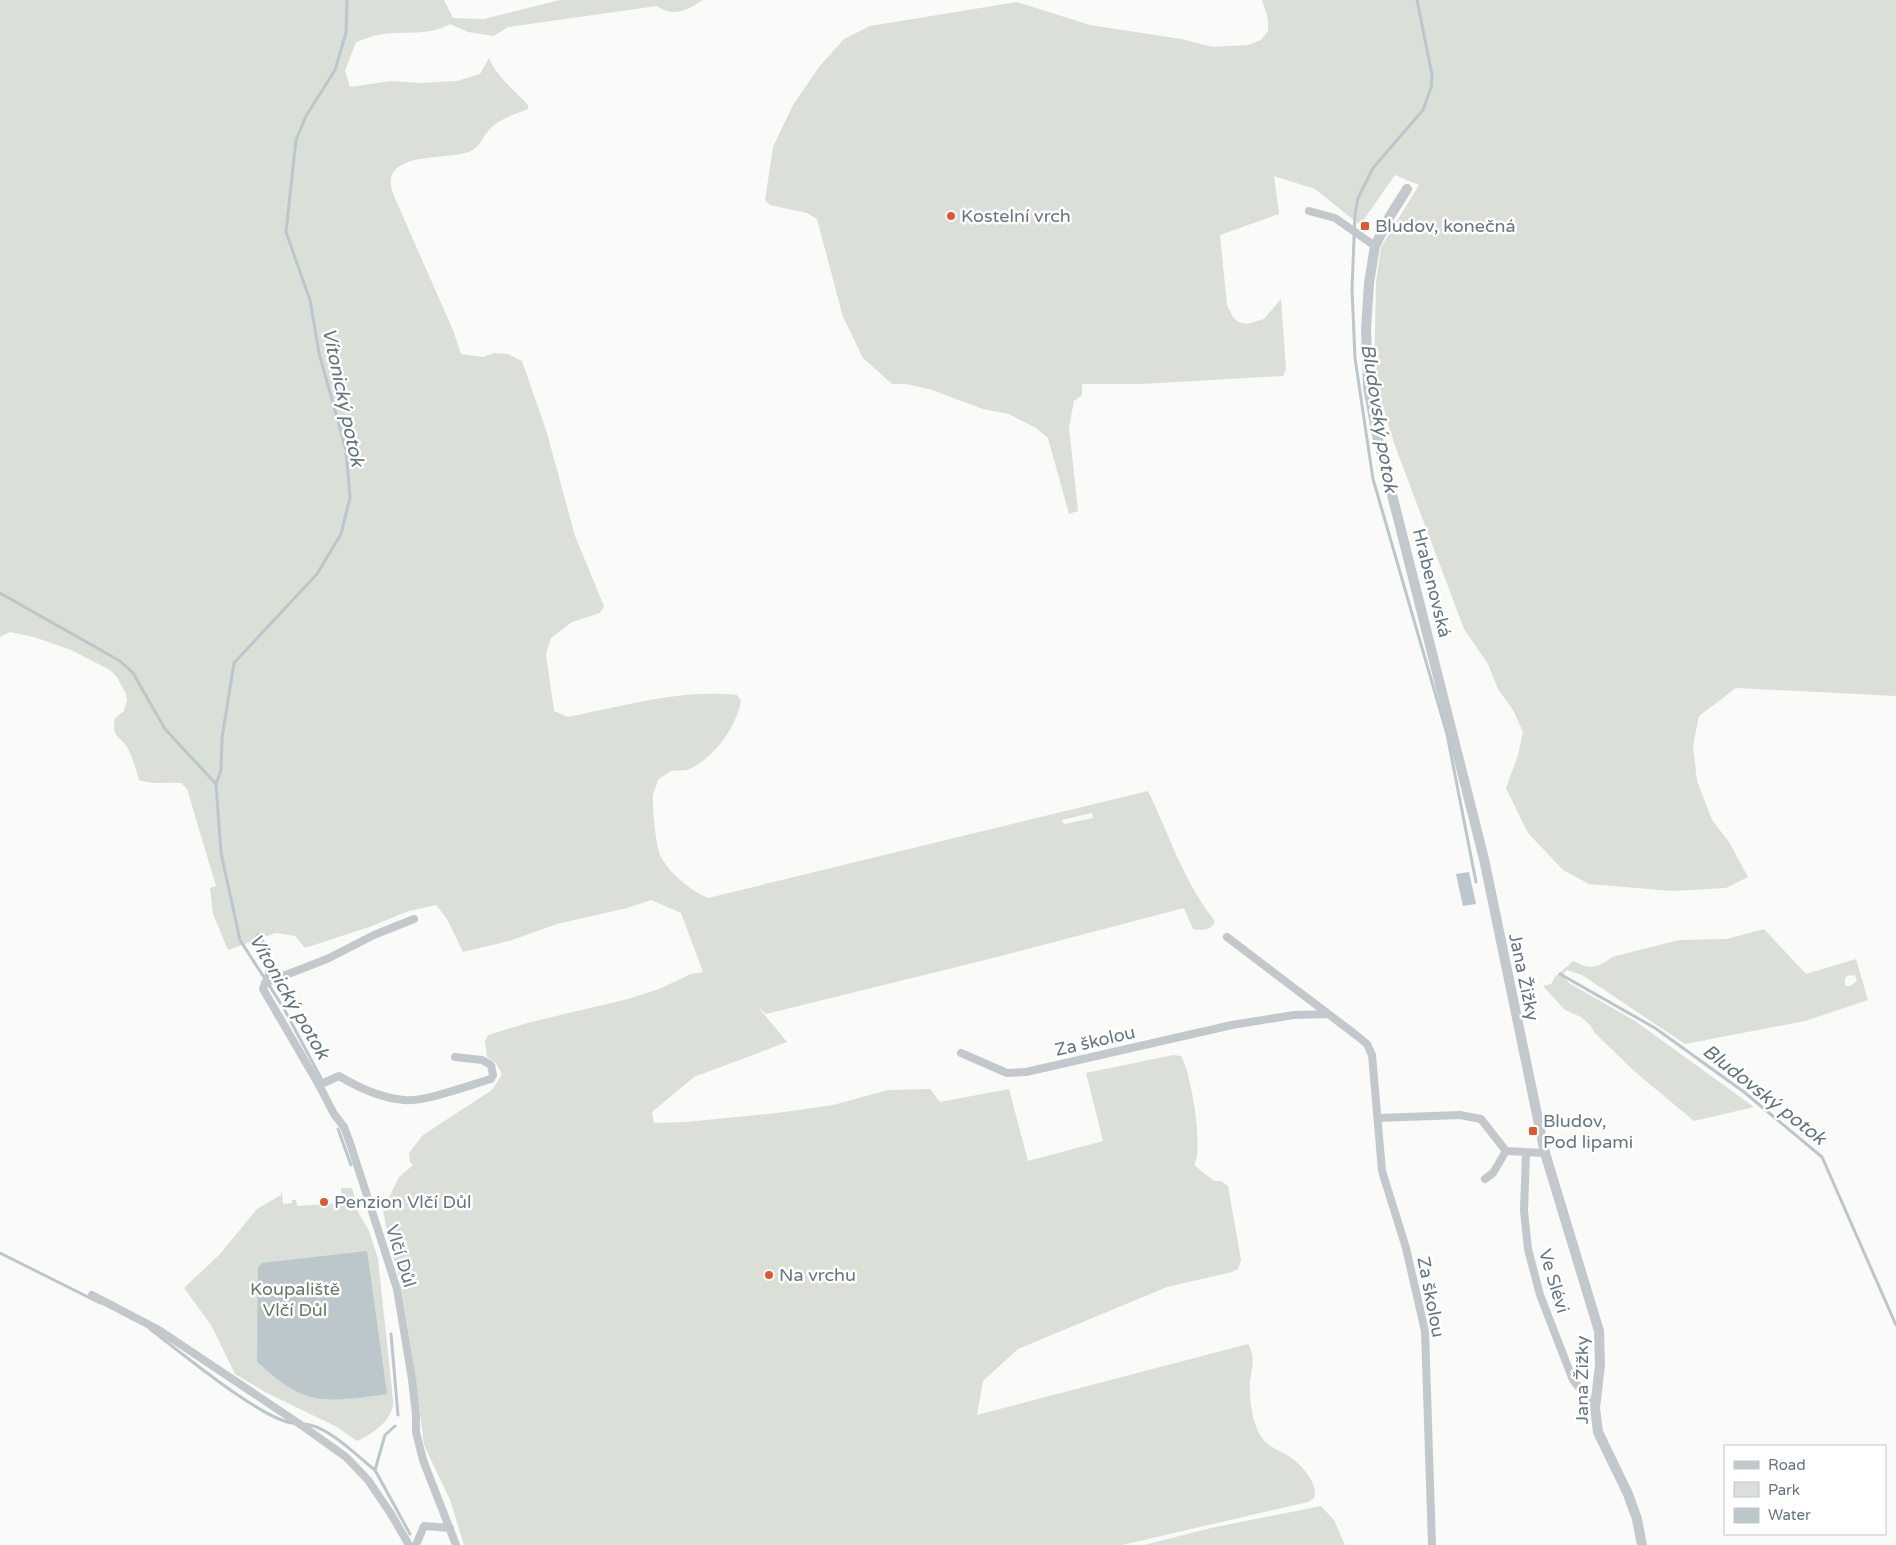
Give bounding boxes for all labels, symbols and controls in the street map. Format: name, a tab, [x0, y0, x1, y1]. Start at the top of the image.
place label: Kostelní vrch	[961, 205, 1071, 227]
marker: Kostelní vrch	[945, 210, 957, 222]
place label: Bludov, konečná	[1375, 215, 1516, 237]
marker: Bludov, konečná	[1359, 220, 1371, 232]
water label: Vítonický potok	[318, 326, 369, 470]
water label: Bludovský potok	[1356, 342, 1402, 496]
street label: Hrabenovská	[1408, 526, 1456, 640]
water label: Vítonický potok	[244, 930, 335, 1064]
street label: Jana Žižky	[1504, 931, 1544, 1023]
street label: Za školou	[1053, 1021, 1137, 1061]
water label: Bludovský potok	[1699, 1040, 1832, 1151]
place label: Bludov, Pod lipami	[1543, 1110, 1633, 1153]
marker: Bludov, Pod lipami	[1527, 1125, 1539, 1137]
place label: Penzion Vlčí Důl	[334, 1191, 471, 1213]
marker: Penzion Vlčí Důl	[318, 1196, 330, 1208]
street label: Vlčí Důl	[381, 1222, 421, 1290]
street label: Ve Slévi	[1534, 1246, 1574, 1316]
street label: Za školou	[1412, 1255, 1450, 1339]
place label: Na vrchu	[779, 1264, 856, 1286]
marker: Na vrchu	[763, 1269, 775, 1281]
park label: Koupaliště Vlčí Důl	[250, 1278, 340, 1321]
street label: Jana Žižky	[1571, 1335, 1593, 1424]
legend	[1724, 1445, 1886, 1535]
text: Road	[1768, 1456, 1806, 1474]
text: Park	[1768, 1481, 1800, 1499]
text: Water	[1768, 1506, 1811, 1524]

